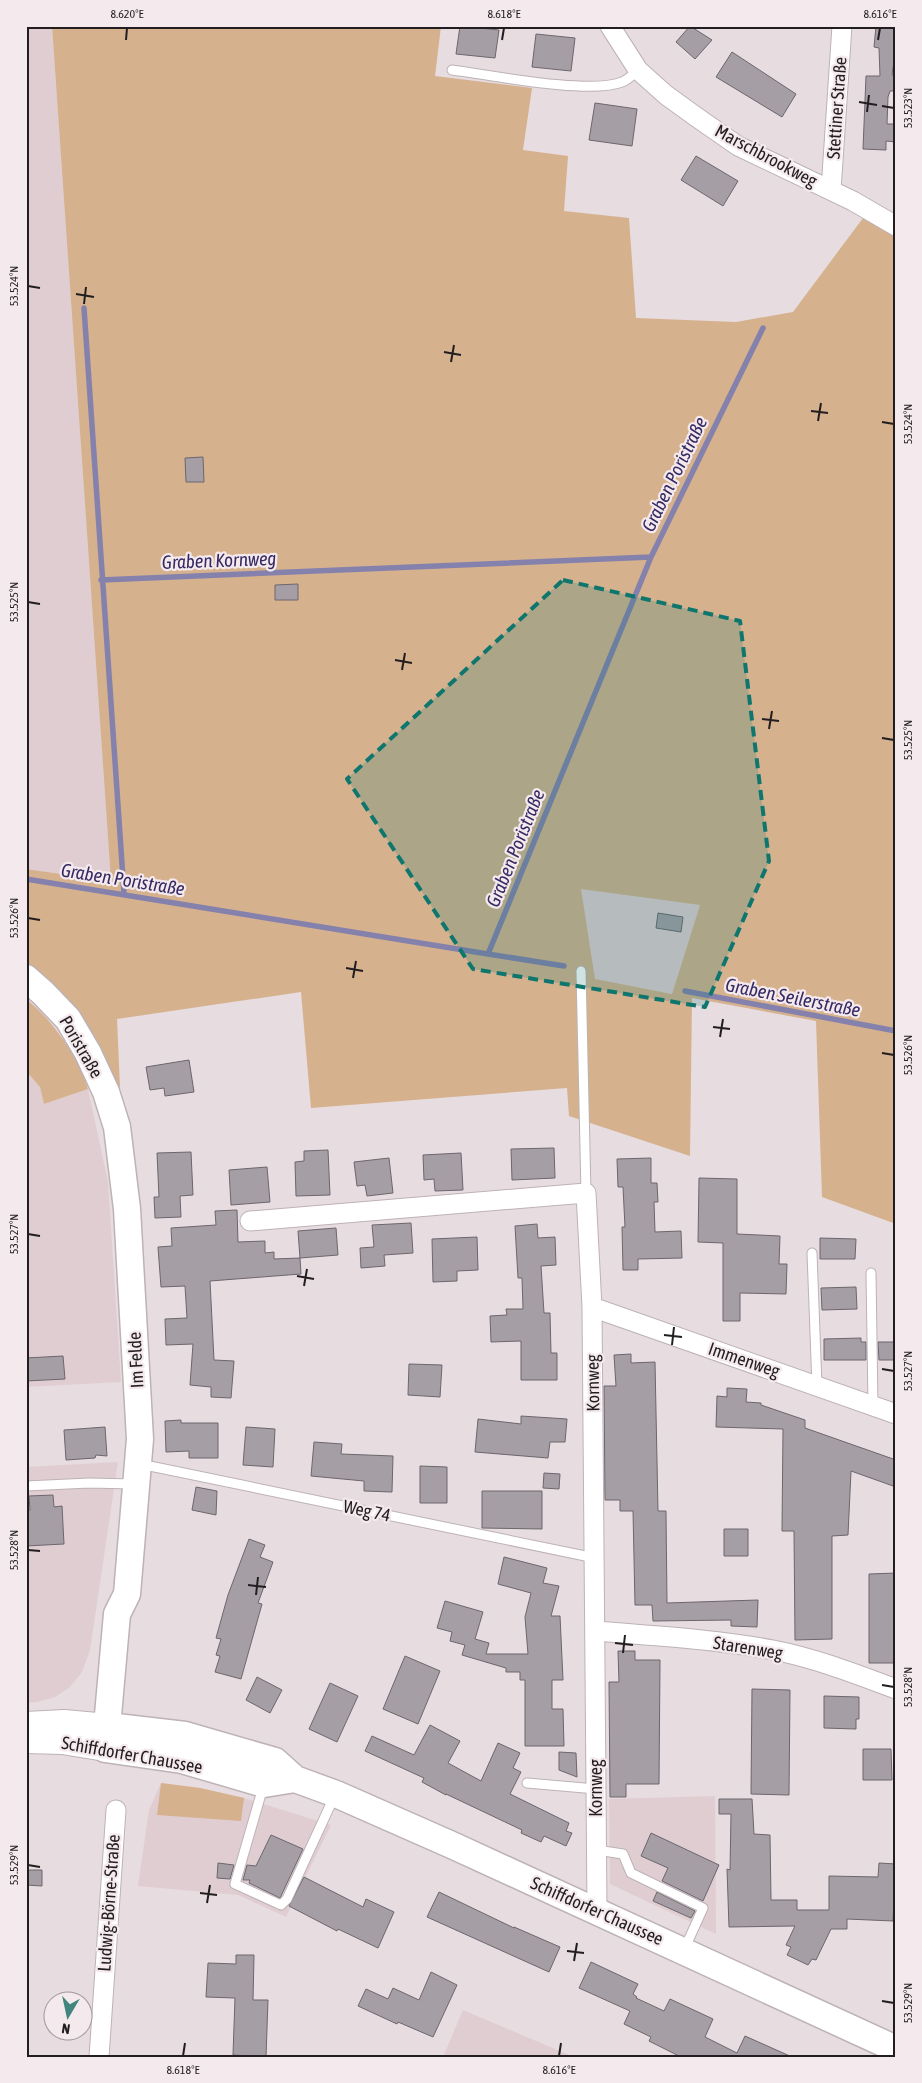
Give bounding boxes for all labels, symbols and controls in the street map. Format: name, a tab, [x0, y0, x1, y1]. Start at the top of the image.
text: 8.620°E	[110, 7, 144, 21]
text: 8.618°E	[487, 7, 521, 21]
text: 8.616°E	[863, 7, 897, 21]
street label: Stettiner Straße	[822, 56, 851, 160]
text: 53.523°N	[901, 88, 915, 128]
street label: Marschbrookweg	[712, 120, 821, 191]
text: 53.524°N	[7, 266, 21, 306]
text: 53.524°N	[901, 404, 915, 444]
water label: Graben Poristraße	[637, 413, 711, 535]
water label: Graben Kornweg	[161, 547, 277, 573]
text: 53.525°N	[7, 582, 21, 622]
text: 53.525°N	[901, 720, 915, 760]
water label: Graben Poristraße	[481, 786, 549, 910]
water label: Graben Poristraße	[60, 858, 186, 900]
text: 53.526°N	[7, 898, 21, 938]
water label: Graben Seilerstraße	[724, 973, 862, 1021]
street label: Poristraße	[55, 1012, 108, 1081]
text: 53.526°N	[901, 1035, 915, 1075]
text: 53.527°N	[7, 1214, 21, 1254]
street label: Im Felde	[124, 1331, 147, 1389]
street label: Immenweg	[706, 1338, 783, 1382]
text: 53.527°N	[901, 1351, 915, 1391]
street label: Kornweg	[581, 1354, 603, 1412]
street label: Weg 74	[342, 1495, 393, 1526]
text: 53.528°N	[7, 1530, 21, 1570]
street label: Starenweg	[712, 1632, 784, 1663]
text: 53.528°N	[901, 1667, 915, 1707]
street label: Schiffdorfer Chaussee	[60, 1732, 204, 1777]
street label: Kornweg	[585, 1759, 606, 1817]
street label: Ludwig-Börne-Straße	[93, 1834, 124, 1972]
text: 53.529°N	[7, 1845, 21, 1885]
street label: Schiffdorfer Chaussee	[528, 1872, 667, 1949]
text: 53.529°N	[901, 1983, 915, 2023]
north arrow	[42, 1990, 92, 2040]
text: N	[61, 2020, 71, 2037]
text: 8.618°E	[166, 2063, 200, 2077]
text: 8.616°E	[542, 2063, 576, 2077]

